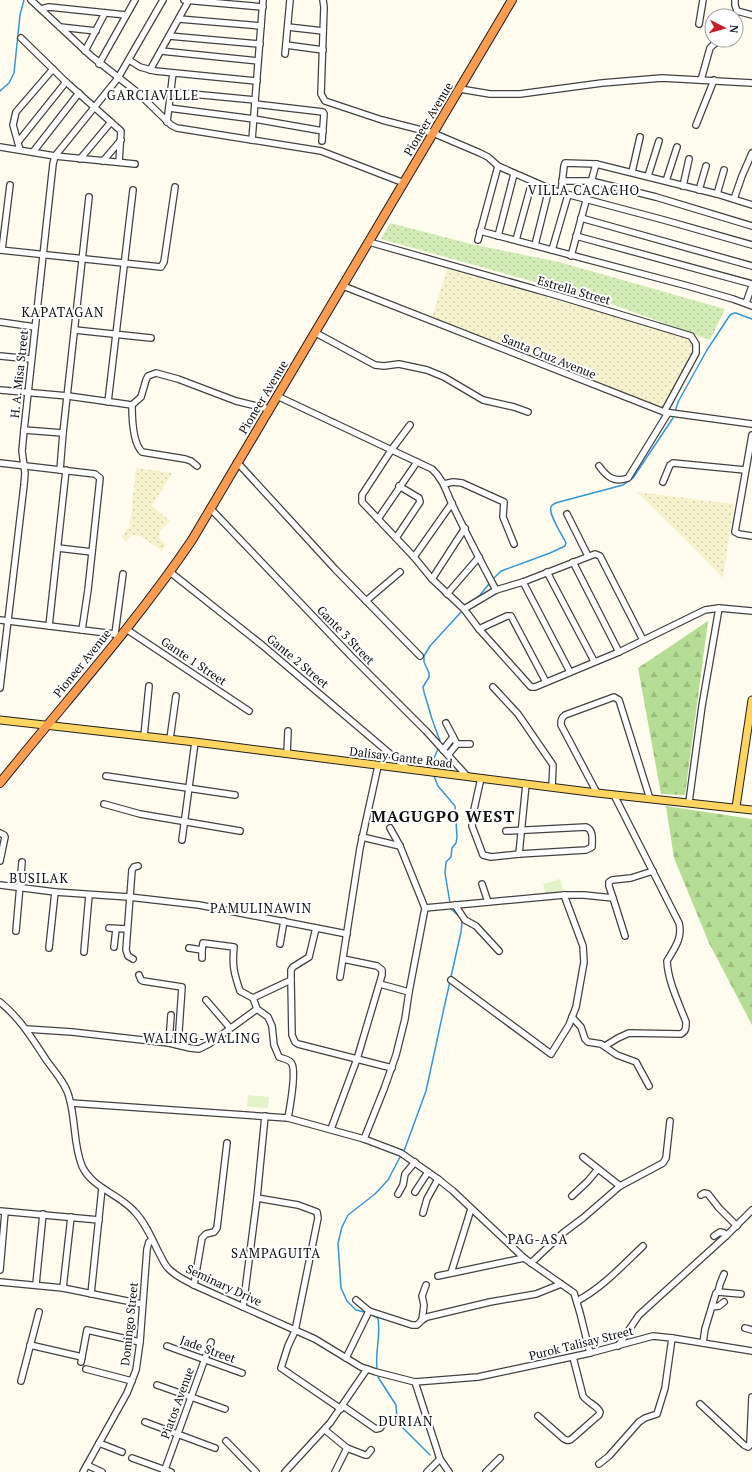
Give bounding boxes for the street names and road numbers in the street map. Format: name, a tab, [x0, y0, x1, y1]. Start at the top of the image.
street label: Pioneer Avenue	[400, 79, 456, 159]
street label: Estrella Street	[536, 272, 613, 308]
street label: H. A. Misa Street	[7, 329, 31, 419]
street label: Santa Cruz Avenue	[500, 330, 598, 382]
street label: Pioneer Avenue	[235, 357, 291, 437]
street label: Gante 3 Street	[314, 602, 378, 668]
street label: Pioneer Avenue	[50, 626, 114, 700]
street label: Gante 2 Street	[264, 631, 332, 692]
street label: Gante 1 Street	[158, 633, 230, 689]
street label: Dalisay Gante Road	[349, 743, 454, 771]
street label: Seminary Drive	[184, 1261, 264, 1309]
street label: Domingo Street	[117, 1281, 141, 1367]
street label: Purok Talisay Street	[527, 1323, 635, 1363]
street label: Jade Street	[178, 1332, 238, 1366]
street label: Piatos Avenue	[157, 1365, 197, 1441]

